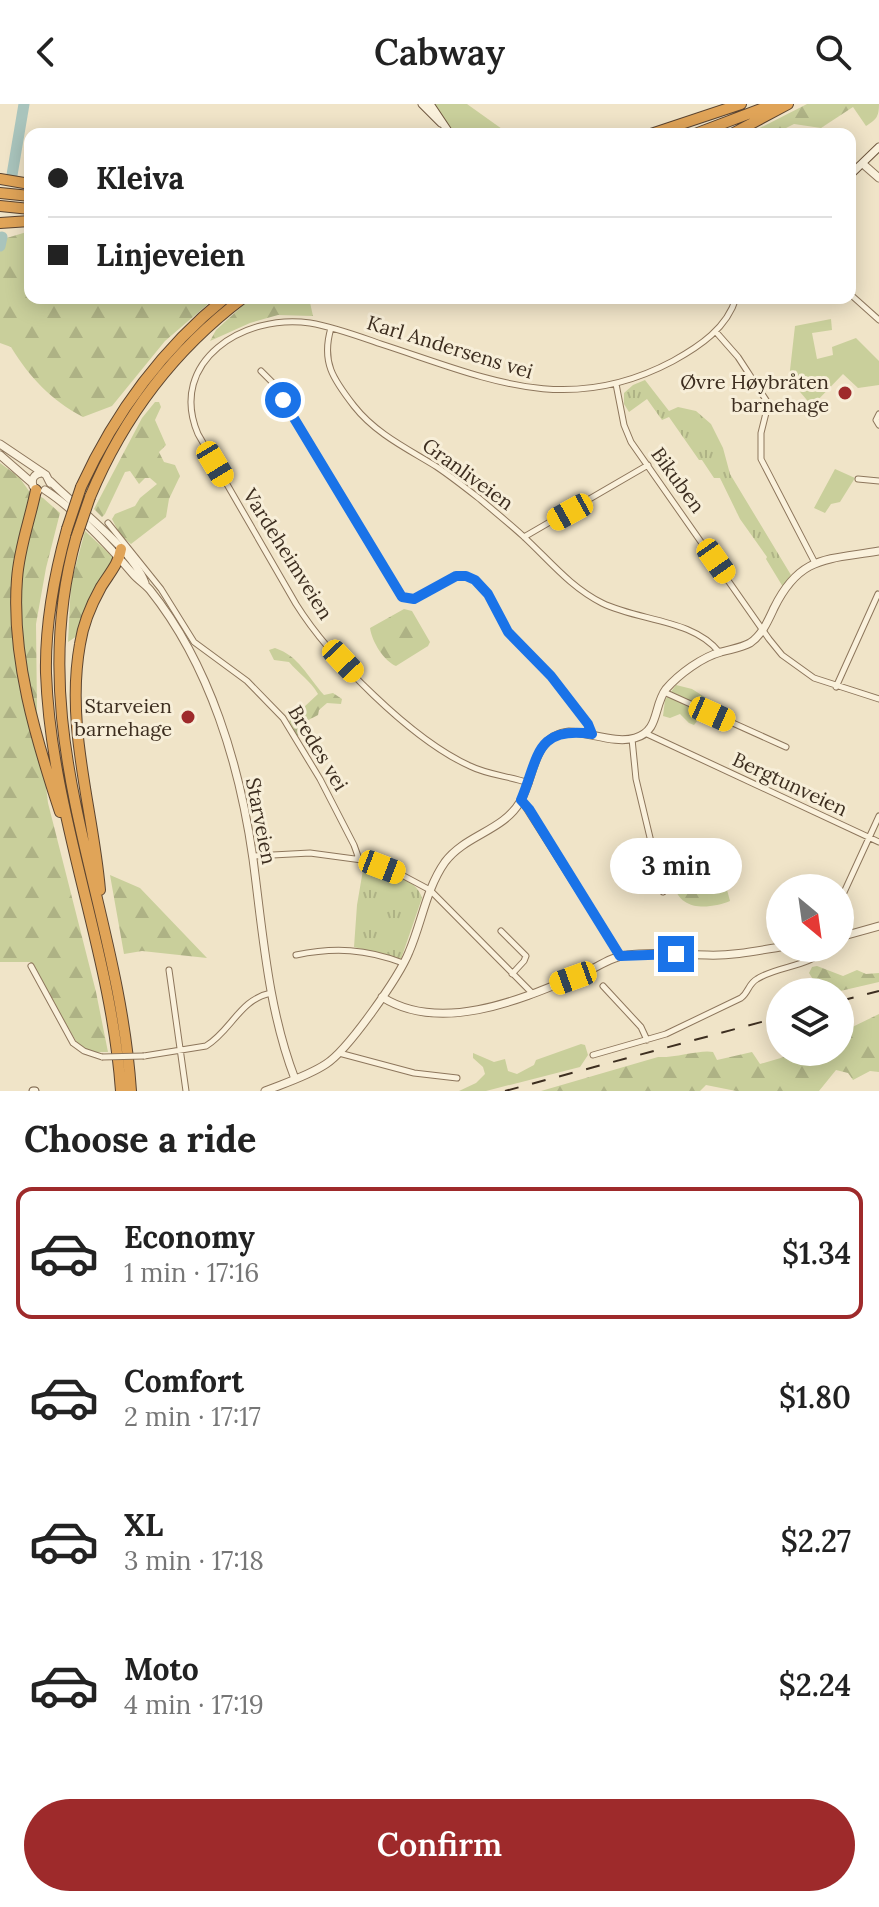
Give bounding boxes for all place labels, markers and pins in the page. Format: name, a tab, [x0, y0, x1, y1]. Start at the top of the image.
place label: Øvre Høybråten barnehage	[680, 369, 829, 417]
marker: Øvre Høybråten barnehage	[836, 384, 854, 402]
place label: Starveien barnehage	[74, 693, 172, 741]
marker: Starveien barnehage	[179, 708, 197, 726]

